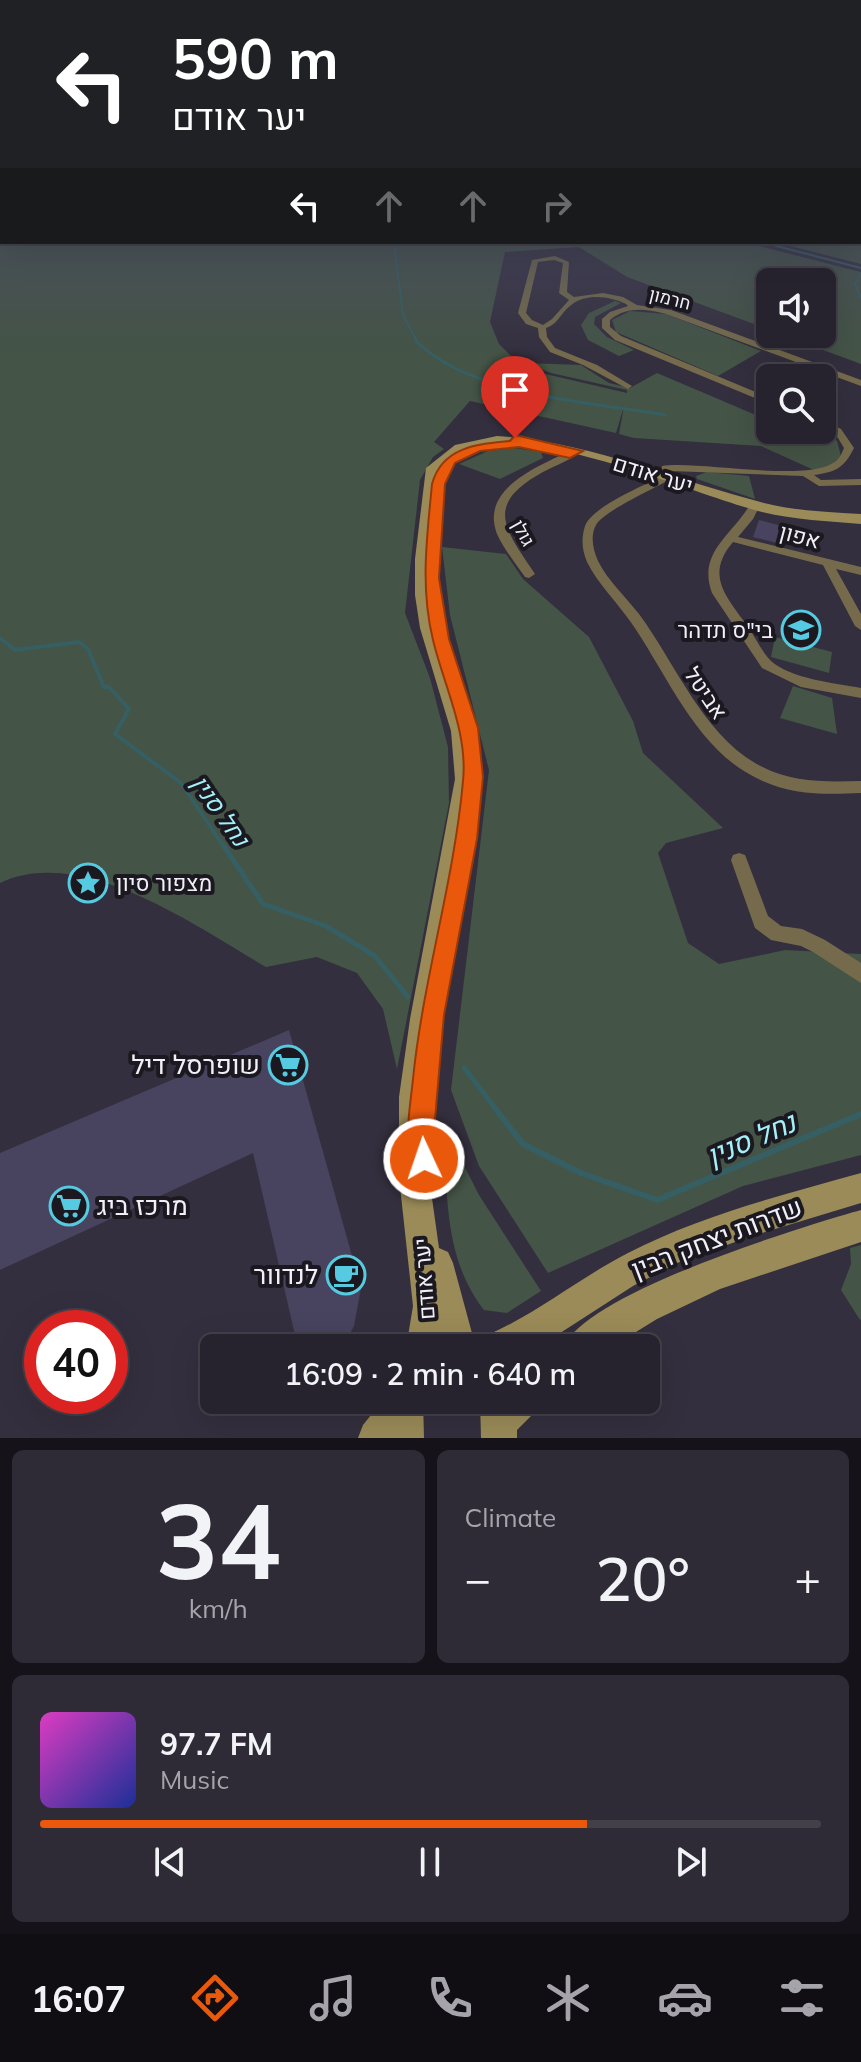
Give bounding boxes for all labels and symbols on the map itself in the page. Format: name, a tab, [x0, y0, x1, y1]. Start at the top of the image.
street label: חרמון	[647, 282, 693, 315]
pin	[481, 356, 549, 438]
street label: יער אודם	[610, 449, 696, 499]
street label: גולן	[507, 516, 540, 550]
street label: אפון	[777, 517, 823, 555]
school or university icon: בי"ס תדהר	[780, 609, 822, 651]
place label: בי"ס תדהר	[677, 616, 773, 644]
street label: אביטל	[678, 661, 734, 725]
water label: נחל סנין	[186, 769, 257, 854]
place icon: מצפור סיון	[67, 862, 109, 904]
place label: מצפור סיון	[116, 869, 212, 897]
supermarket icon: שופרסל דיל	[267, 1044, 309, 1086]
place label: שופרסל דיל	[131, 1048, 260, 1081]
water label: נחל סנין	[701, 1103, 802, 1173]
position arrow	[382, 1117, 466, 1201]
supermarket icon: מרכז ביג	[48, 1185, 90, 1227]
place label: מרכז ביג	[97, 1189, 188, 1222]
street label: שדרות יצחק רבין	[627, 1190, 807, 1285]
street label: יער אודם	[407, 1237, 441, 1321]
cafe icon: לנדוור	[325, 1254, 367, 1296]
place label: לנדוור	[254, 1258, 318, 1291]
speed limit sign: 40	[24, 1310, 128, 1414]

